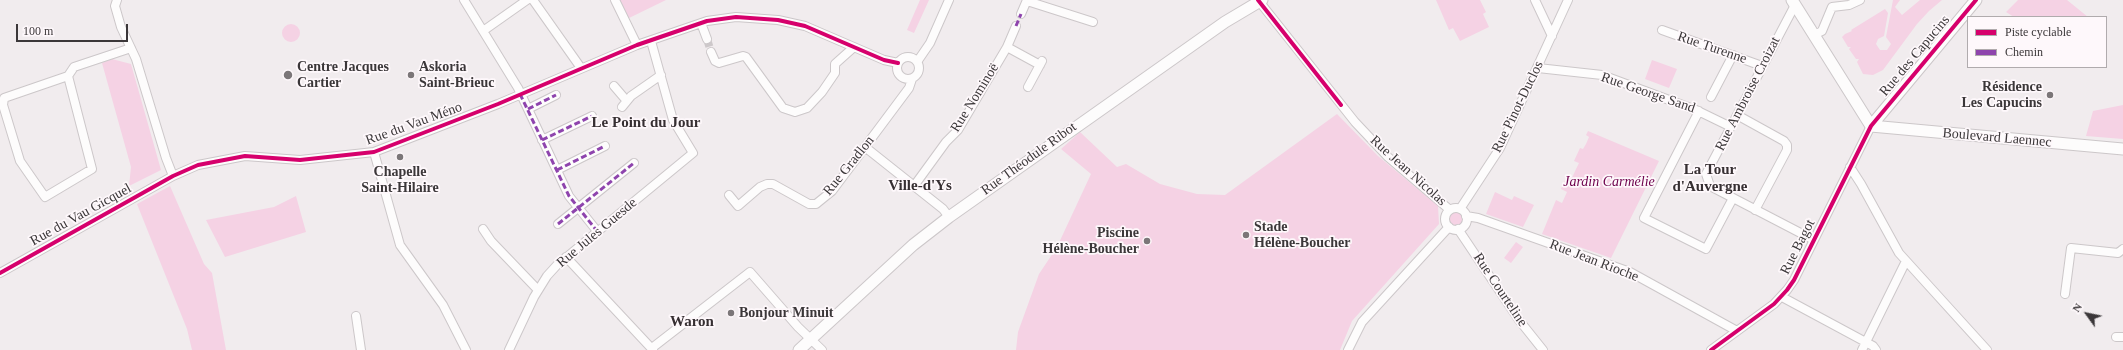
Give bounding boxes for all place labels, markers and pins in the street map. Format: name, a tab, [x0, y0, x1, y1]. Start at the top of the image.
place label: Centre Jacques Cartier	[297, 59, 389, 92]
place label: Askoria Saint-Brieuc	[419, 59, 494, 92]
marker: Centre Jacques Cartier	[282, 69, 294, 81]
marker: Askoria Saint-Brieuc	[406, 70, 416, 80]
place label: Résidence Les Capucins	[1961, 79, 2042, 112]
marker: Résidence Les Capucins	[2045, 90, 2055, 100]
marker: Chapelle Saint-Hilaire	[395, 152, 405, 162]
place label: Chapelle Saint-Hilaire	[361, 164, 439, 196]
place label: Stade Hélène-Boucher	[1254, 219, 1350, 252]
place label: Piscine Hélène-Boucher	[1043, 225, 1139, 258]
marker: Stade Hélène-Boucher	[1241, 230, 1251, 240]
marker: Piscine Hélène-Boucher	[1142, 236, 1152, 246]
place label: Bonjour Minuit	[739, 305, 834, 321]
marker: Bonjour Minuit	[726, 308, 736, 318]

